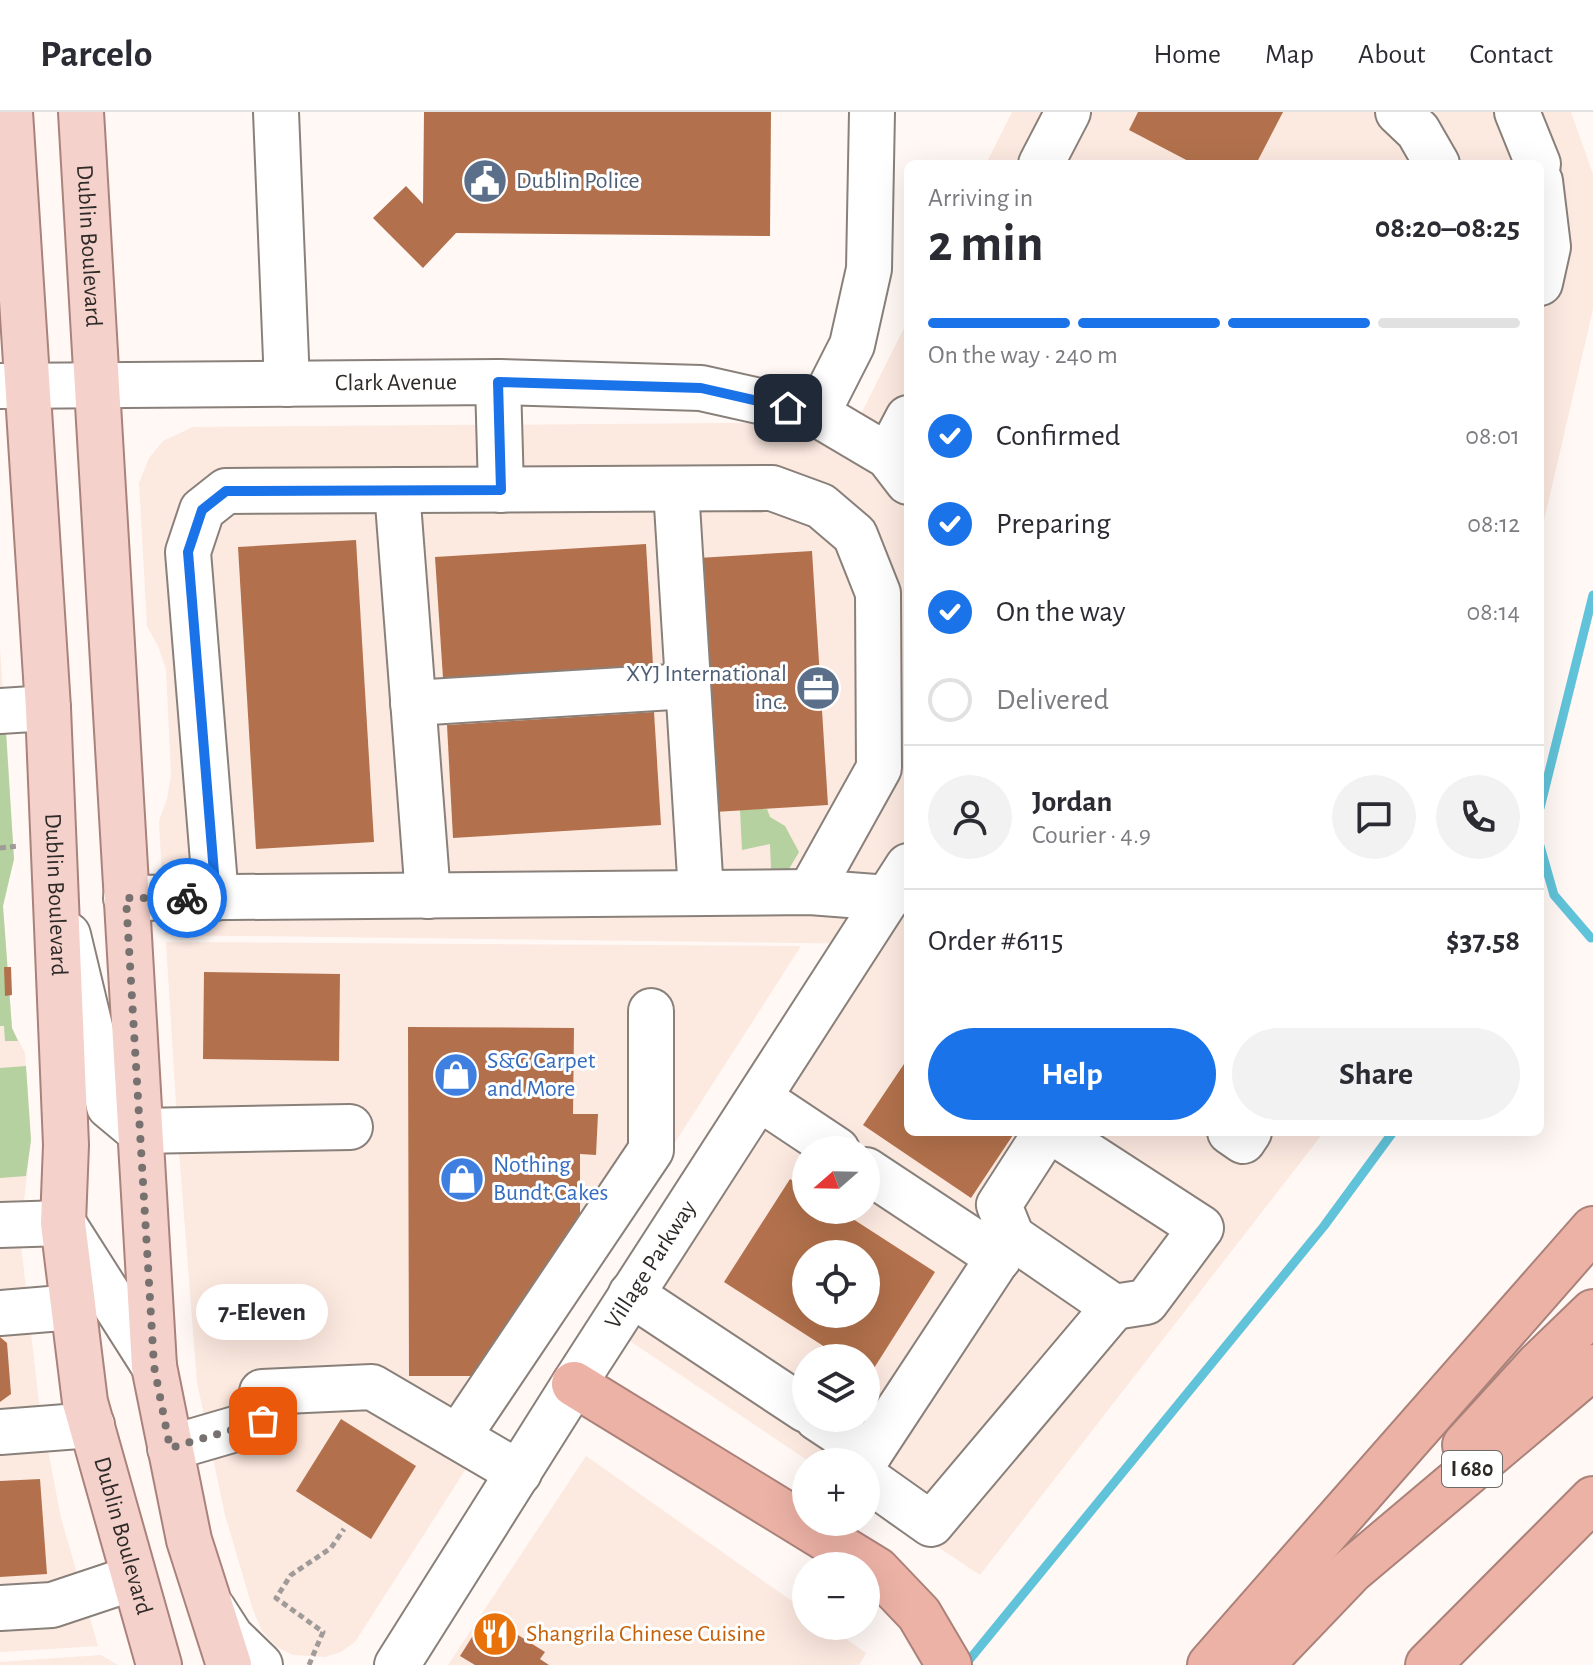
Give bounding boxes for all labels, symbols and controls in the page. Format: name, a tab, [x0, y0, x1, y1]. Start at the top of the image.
text: Parcelo	[40, 36, 153, 74]
text: Home	[1154, 41, 1221, 69]
text: Map	[1265, 41, 1314, 69]
text: About	[1358, 41, 1426, 69]
text: Contact	[1470, 41, 1553, 69]
public building icon: Dublin Police	[461, 157, 509, 205]
street label: Dublin Boulevard	[72, 164, 105, 328]
place label: Dublin Police	[516, 169, 639, 193]
text: Arriving in	[928, 185, 1033, 211]
text: 08:20–08:25	[1375, 213, 1520, 243]
text: 2 min	[928, 218, 1043, 270]
text: On the way · 240 m	[928, 342, 1118, 368]
street label: Clark Avenue	[335, 370, 457, 395]
pin	[754, 374, 822, 442]
icon: home	[766, 386, 810, 430]
icon: check	[928, 414, 972, 458]
text: Confirmed	[996, 421, 1120, 451]
text: 08:01	[1465, 423, 1520, 449]
icon: check	[928, 502, 972, 546]
text: Preparing	[996, 509, 1111, 539]
text: 08:12	[1467, 511, 1520, 537]
icon: check	[928, 590, 972, 634]
text: On the way	[996, 597, 1125, 627]
text: 08:14	[1467, 599, 1520, 625]
place label: XYJ International inc.	[626, 662, 787, 714]
office icon: XYJ International inc.	[794, 664, 842, 712]
text: Delivered	[996, 685, 1109, 715]
button: person	[928, 775, 1012, 859]
button: chat	[1332, 775, 1416, 859]
button: phone	[1436, 775, 1520, 859]
text: Jordan	[1032, 787, 1112, 817]
street label: Dublin Boulevard	[40, 813, 71, 976]
text: Courier · 4.9	[1032, 822, 1151, 848]
courier	[147, 858, 227, 938]
icon: bike	[165, 876, 209, 920]
text: Order #6115	[928, 926, 1063, 956]
text: $37.58	[1446, 926, 1520, 956]
button: Help	[928, 1028, 1216, 1120]
button: Share	[1232, 1028, 1520, 1120]
place label: S&G Carpet and More	[487, 1049, 596, 1101]
shop icon: S&G Carpet and More	[432, 1051, 480, 1099]
north arrow	[792, 1136, 880, 1224]
map controls	[792, 1136, 880, 1640]
place label: Nothing Bundt Cakes	[493, 1153, 608, 1205]
shop icon: Nothing Bundt Cakes	[438, 1155, 486, 1203]
street label: Village Parkway	[601, 1196, 701, 1333]
button: locate	[792, 1240, 880, 1328]
callout: 7-Eleven	[197, 1285, 329, 1341]
text: 7-Eleven	[218, 1299, 306, 1325]
button: layers	[792, 1344, 880, 1432]
pin	[229, 1387, 297, 1455]
icon: bag	[241, 1399, 285, 1443]
button: +	[792, 1448, 880, 1536]
road number: I 680	[1442, 1451, 1502, 1487]
street label: Dublin Boulevard	[89, 1454, 156, 1617]
button: −	[792, 1552, 880, 1640]
restaurant icon: Shangrila Chinese Cuisine	[471, 1610, 519, 1658]
place label: Shangrila Chinese Cuisine	[526, 1622, 766, 1646]

